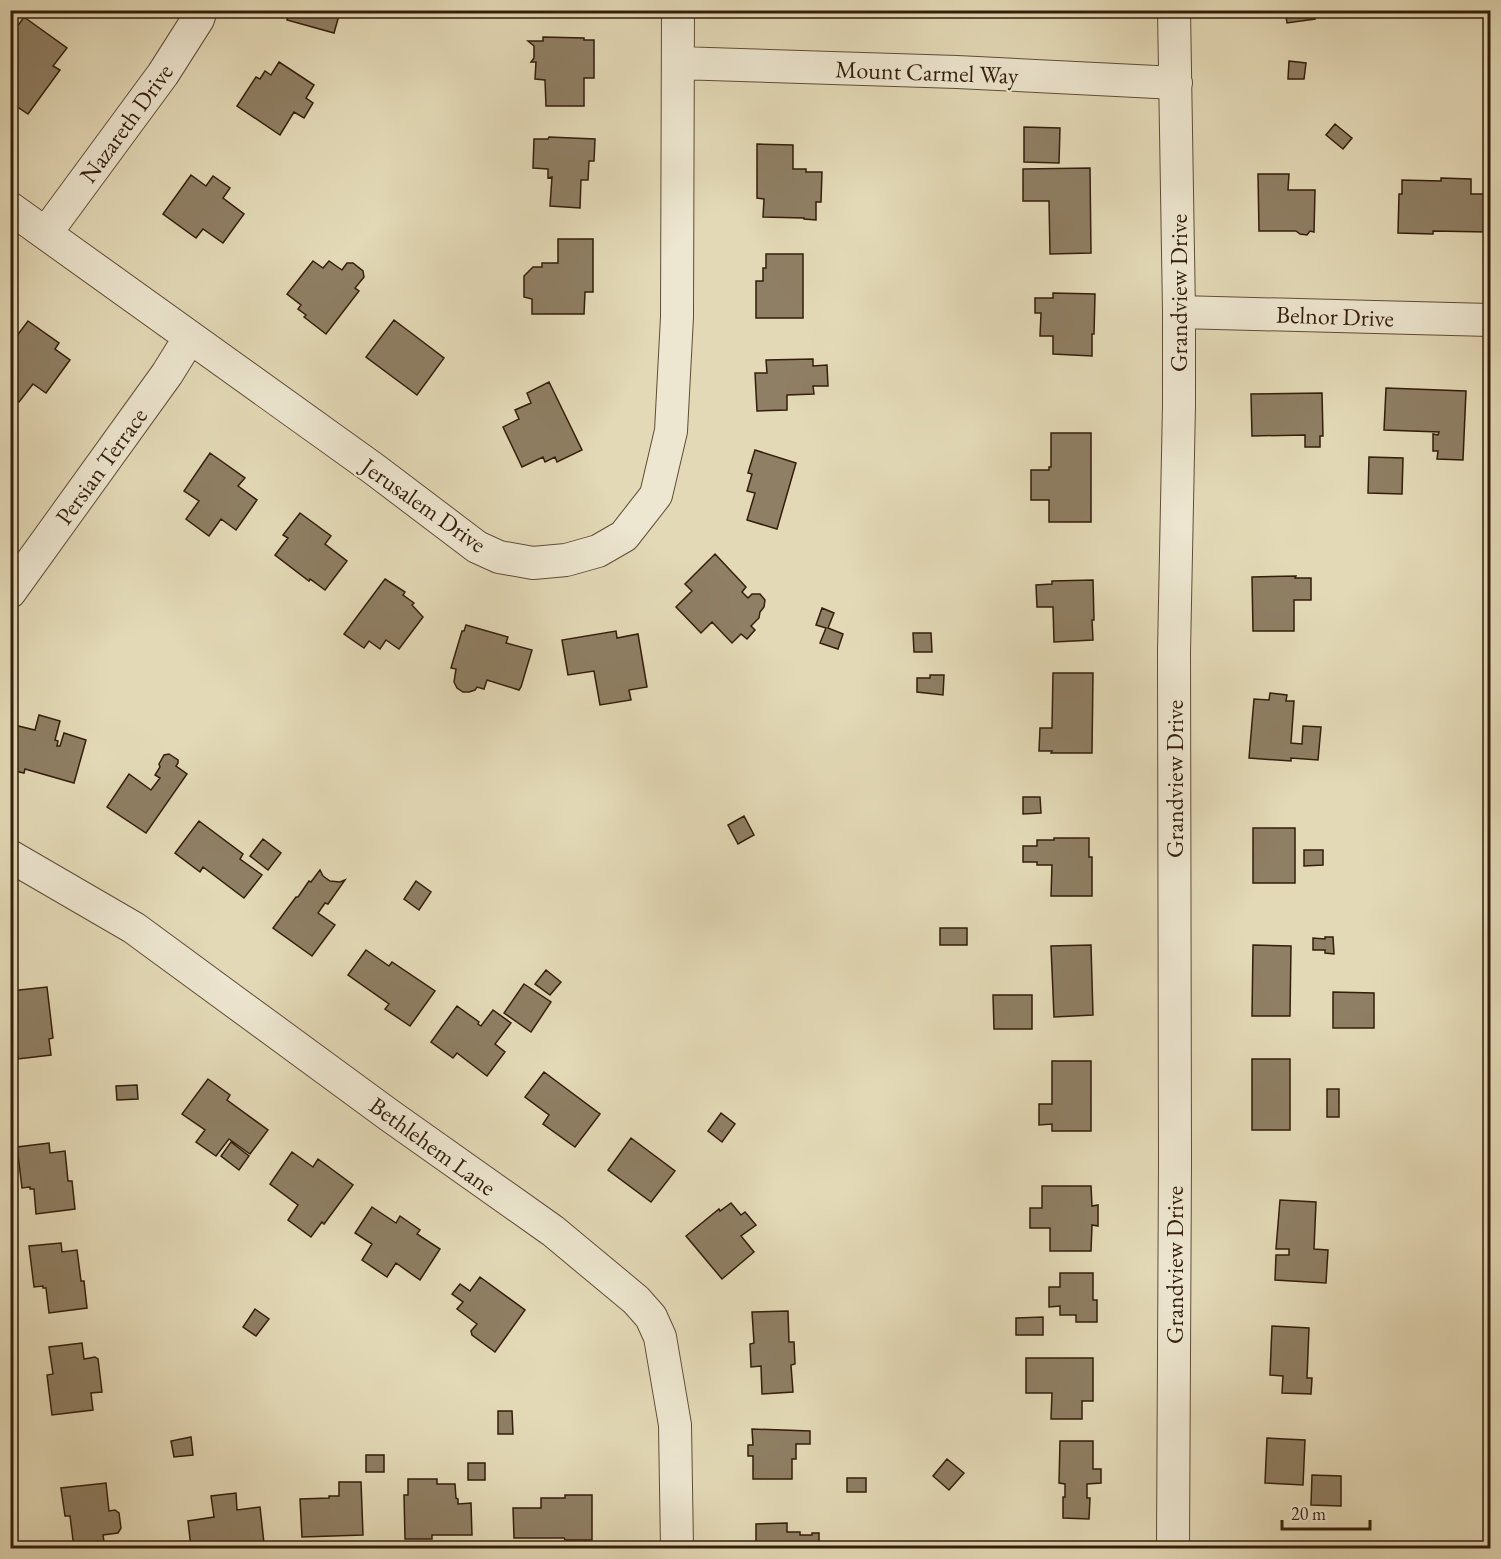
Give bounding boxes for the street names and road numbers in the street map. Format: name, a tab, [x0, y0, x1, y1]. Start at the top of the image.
street label: Mount Carmel Way	[835, 53, 1020, 91]
street label: Nazareth Drive	[72, 57, 180, 189]
street label: Grandview Drive	[1163, 214, 1194, 372]
street label: Belnor Drive	[1276, 298, 1394, 334]
street label: Persian Terrace	[48, 401, 154, 531]
street label: Jerusalem Drive	[354, 449, 492, 559]
street label: Grandview Drive	[1159, 700, 1190, 858]
street label: Bethlehem Lane	[364, 1090, 502, 1202]
street label: Grandview Drive	[1159, 1186, 1190, 1344]

